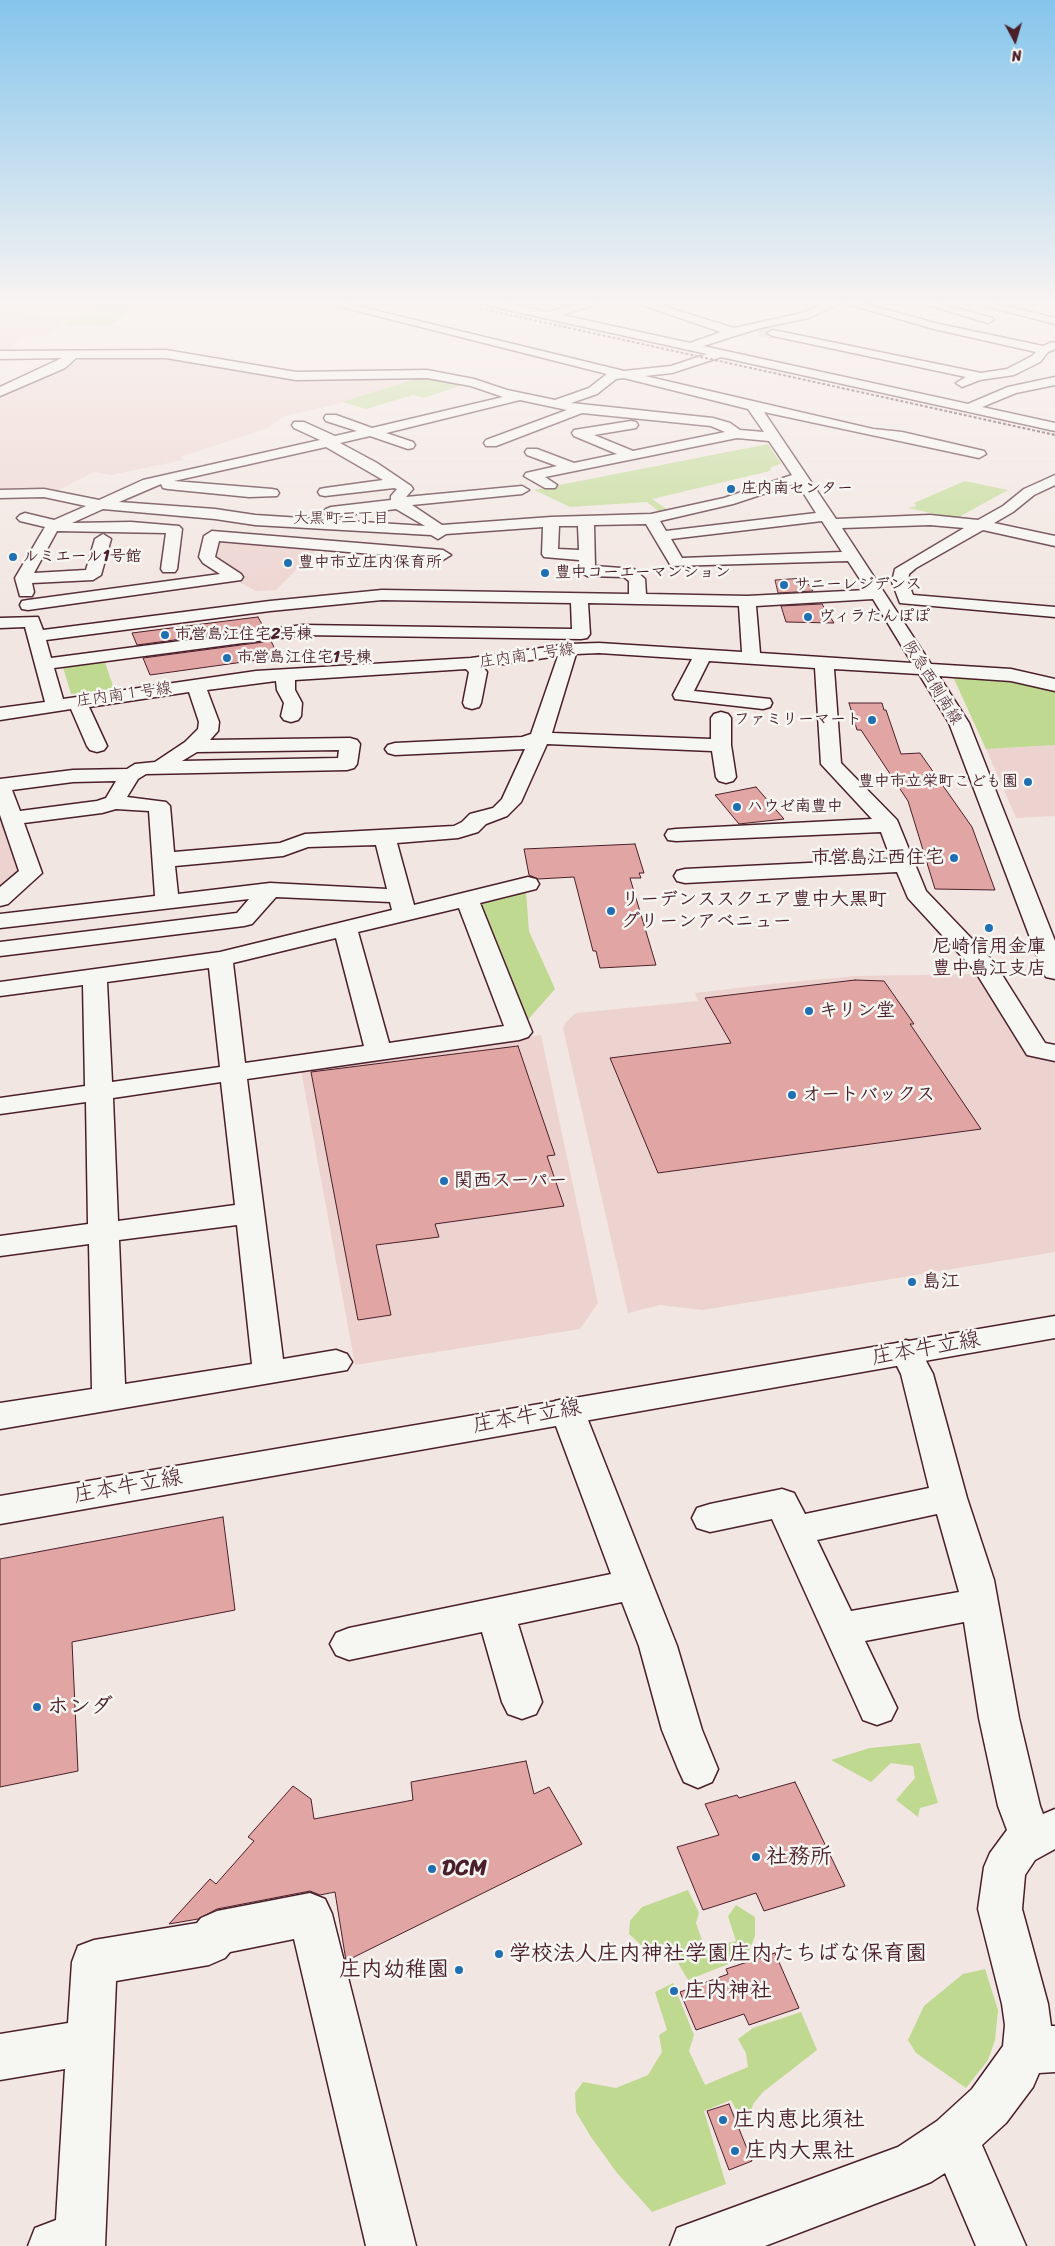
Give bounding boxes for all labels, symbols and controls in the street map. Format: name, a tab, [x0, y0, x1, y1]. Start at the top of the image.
north arrow	[990, 15, 1040, 65]
text: N	[1010, 42, 1023, 68]
place label: 庄内南センター	[741, 479, 853, 499]
marker: 庄内南センター	[725, 483, 737, 495]
district label: 大黒町三丁目	[293, 509, 389, 529]
place label: ルミエール1号館	[23, 547, 142, 567]
marker: ルミエール1号館	[7, 551, 19, 563]
place label: 豊中市立庄内保育所	[298, 553, 442, 573]
marker: 豊中市立庄内保育所	[282, 557, 294, 569]
place label: 豊中コーエーマンション	[555, 563, 731, 583]
marker: 豊中コーエーマンション	[539, 567, 551, 579]
place label: サニーレジデンス	[794, 575, 922, 595]
marker: サニーレジデンス	[778, 579, 790, 591]
place label: ヴィラたんぽぽ	[818, 607, 930, 627]
marker: ヴィラたんぽぽ	[802, 611, 814, 623]
place label: 市営島江住宅2号棟	[175, 625, 312, 645]
marker: 市営島江住宅2号棟	[159, 629, 171, 641]
street label: 阪急西側南線	[898, 637, 966, 729]
street label: 庄内南１号線	[478, 640, 576, 672]
place label: 市営島江住宅1号棟	[237, 648, 372, 668]
marker: 市営島江住宅1号棟	[221, 652, 233, 664]
street label: 庄内南１号線	[75, 679, 173, 711]
place label: ファミリーマート	[734, 710, 862, 730]
marker: ファミリーマート	[866, 714, 878, 726]
place label: 豊中市立栄町こども園	[858, 772, 1018, 792]
marker: 豊中市立栄町こども園	[1022, 776, 1034, 788]
place label: ハウゼ南豊中	[747, 797, 843, 817]
marker: ハウゼ南豊中	[731, 801, 743, 813]
place label: 市営島江西住宅	[811, 847, 944, 869]
marker: 市営島江西住宅	[948, 852, 960, 864]
place label: リーデンススクエア豊中大黒町 グリーンアベニュー	[621, 889, 887, 933]
marker: リーデンススクエア豊中大黒町 グリーンアベニュー	[605, 905, 617, 917]
marker: 尼崎信用金庫 豊中島江支店	[983, 922, 995, 934]
place label: 尼崎信用金庫 豊中島江支店	[932, 936, 1046, 980]
place label: キリン堂	[819, 1000, 895, 1022]
marker: キリン堂	[803, 1005, 815, 1017]
place label: オートバックス	[802, 1084, 935, 1106]
marker: オートバックス	[786, 1089, 798, 1101]
place label: 関西スーパー	[454, 1170, 567, 1192]
marker: 関西スーパー	[438, 1175, 450, 1187]
place label: 島江	[922, 1271, 960, 1293]
marker: 島江	[906, 1276, 918, 1288]
street label: 庄本牛立線	[870, 1326, 982, 1372]
street label: 庄本牛立線	[471, 1394, 583, 1440]
street label: 庄本牛立線	[72, 1464, 184, 1510]
place label: ホンダ	[47, 1694, 113, 1720]
marker: ホンダ	[31, 1701, 43, 1713]
place label: 社務所	[766, 1844, 832, 1870]
marker: 社務所	[750, 1851, 762, 1863]
place label: DCM	[442, 1856, 487, 1882]
marker: DCM	[426, 1863, 438, 1875]
place label: 学校法人庄内神社学園庄内たちばな保育園	[509, 1941, 927, 1967]
marker: 学校法人庄内神社学園庄内たちばな保育園	[493, 1948, 505, 1960]
place label: 庄内幼稚園	[339, 1957, 449, 1983]
marker: 庄内幼稚園	[453, 1964, 465, 1976]
place label: 庄内神社	[684, 1978, 772, 2004]
marker: 庄内神社	[668, 1985, 680, 1997]
place label: 庄内恵比須社	[733, 2107, 865, 2133]
marker: 庄内恵比須社	[717, 2114, 729, 2126]
place label: 庄内大黒社	[745, 2138, 855, 2164]
marker: 庄内大黒社	[729, 2145, 741, 2157]

